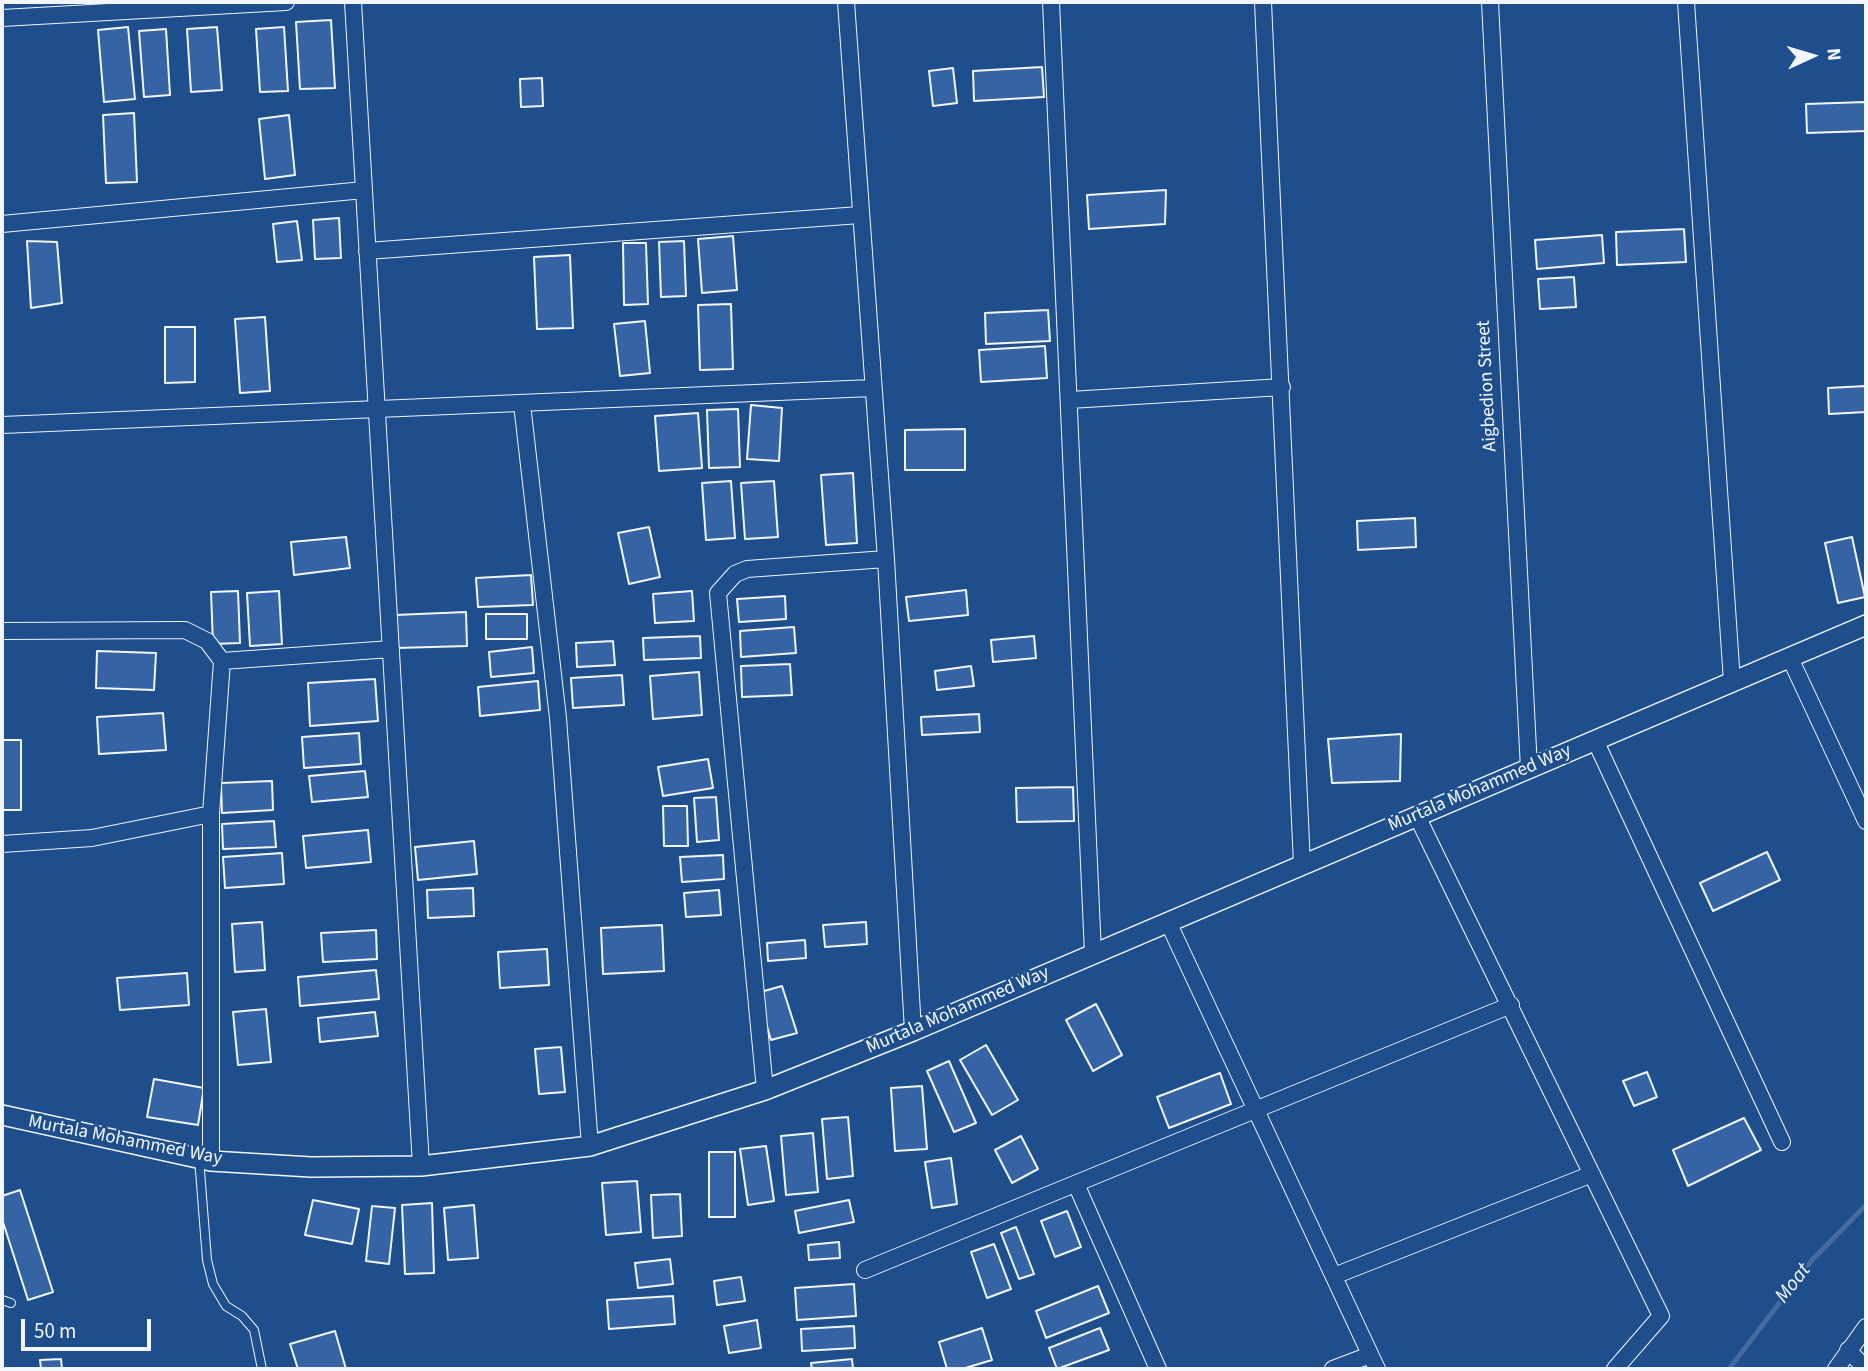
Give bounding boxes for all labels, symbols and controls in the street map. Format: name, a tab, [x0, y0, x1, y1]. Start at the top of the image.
north arrow	[1777, 21, 1847, 91]
text: N	[1820, 47, 1847, 62]
street label: Aigbedion Street	[1473, 320, 1503, 452]
street label: Murtala Mohammed Way	[1385, 740, 1575, 838]
street label: Murtala Mohammed Way	[863, 962, 1053, 1060]
street label: Murtala Mohammed Way	[26, 1111, 224, 1171]
water label: Moat	[1771, 1259, 1817, 1309]
scale bar	[24, 1304, 154, 1348]
text: 50 m	[34, 1316, 76, 1346]

